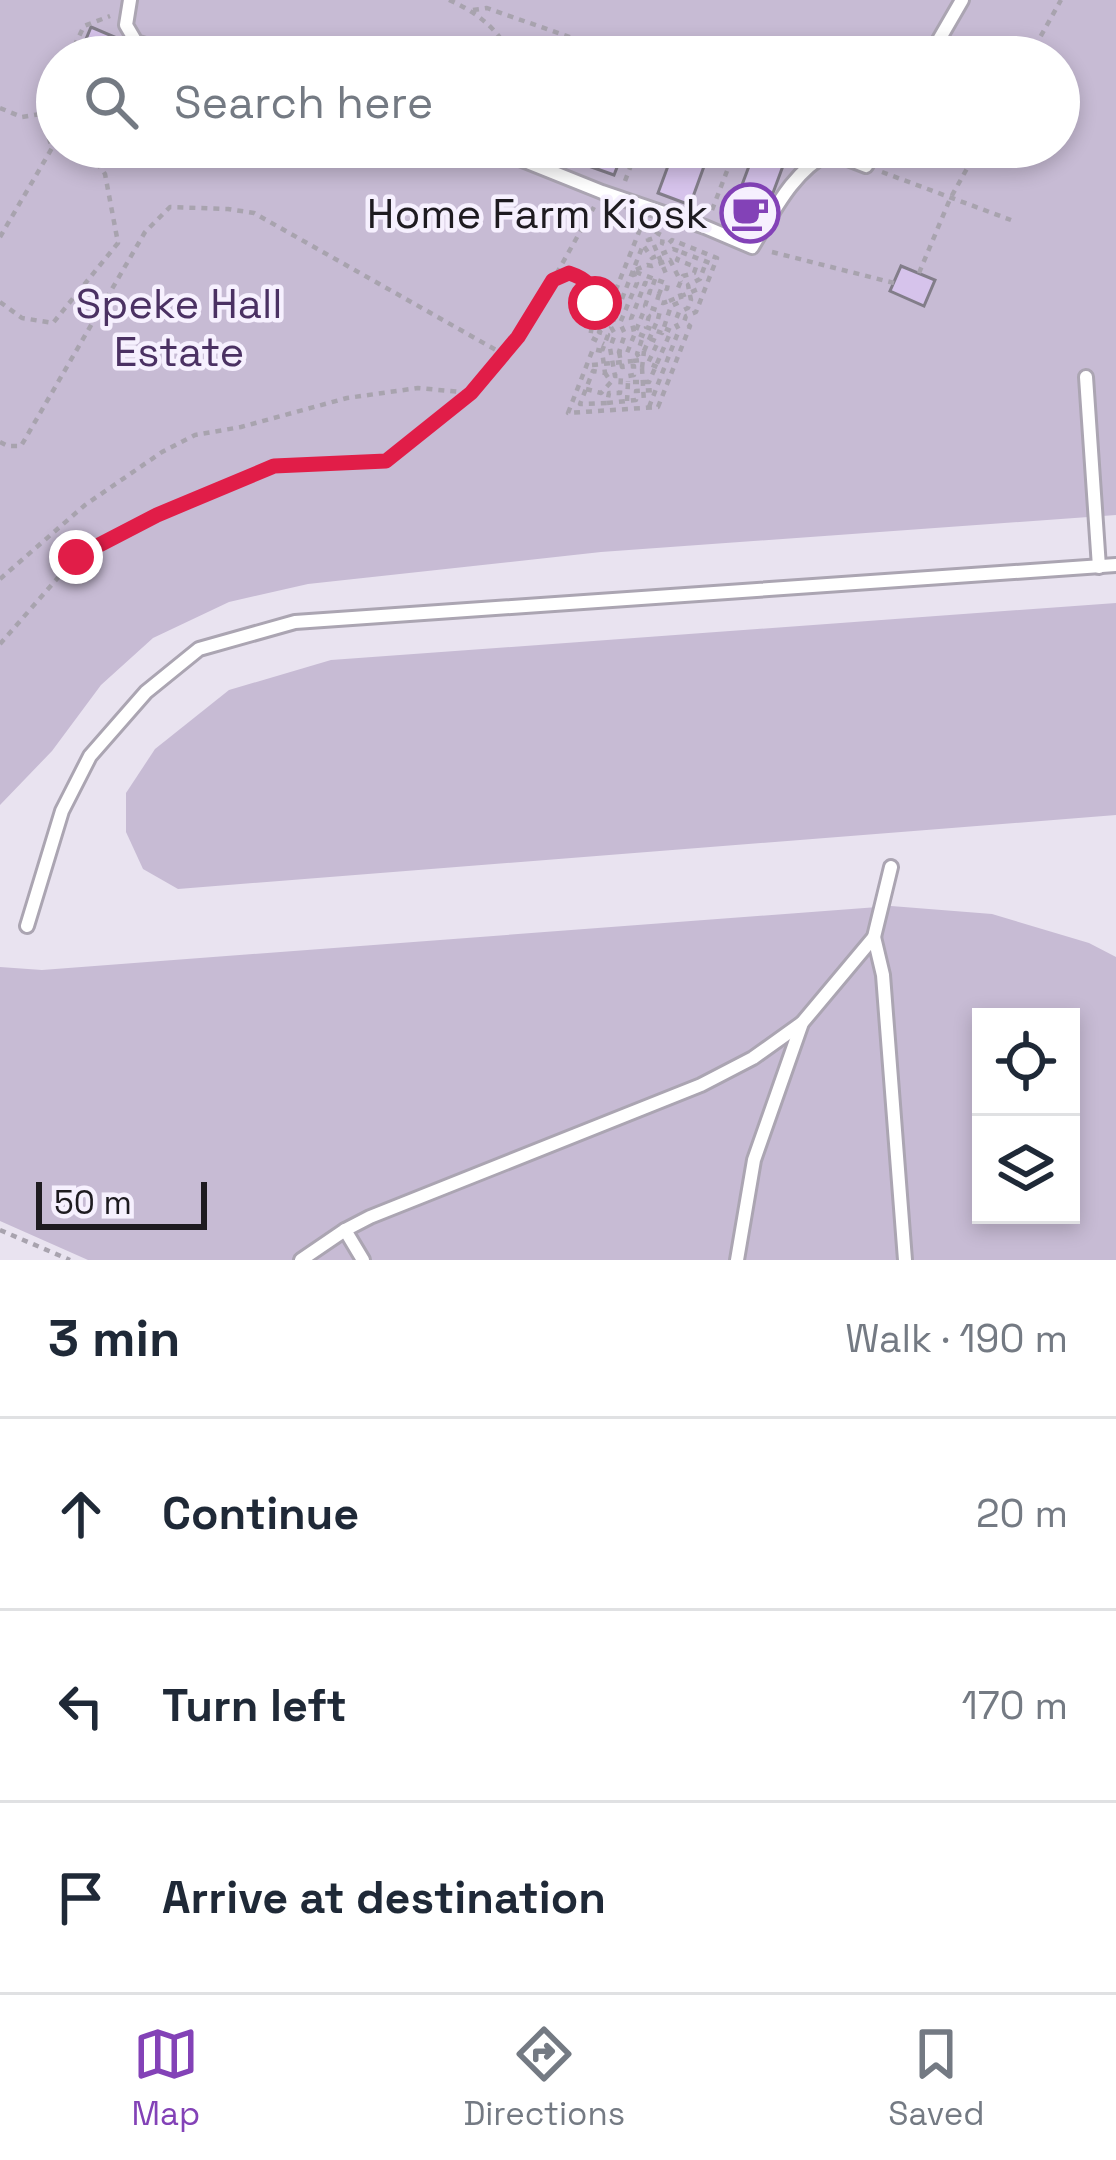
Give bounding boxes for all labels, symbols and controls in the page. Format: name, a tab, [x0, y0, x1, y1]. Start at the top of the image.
search box	[36, 36, 1080, 168]
icon: search	[78, 69, 144, 135]
text: Search here	[174, 74, 433, 131]
cafe icon: Home Farm Kiosk	[719, 182, 781, 244]
place label: Home Farm Kiosk	[367, 187, 708, 240]
route start	[568, 276, 622, 330]
park label: Speke Hall Estate	[75, 277, 283, 378]
route end	[49, 530, 103, 584]
map controls	[972, 1008, 1080, 1224]
button: locate	[972, 1008, 1080, 1116]
button: layers	[972, 1116, 1080, 1224]
scale bar	[36, 1176, 207, 1229]
text: 50 m	[54, 1182, 132, 1224]
text: 3 min	[48, 1306, 181, 1371]
text: Walk · 190 m	[845, 1314, 1068, 1363]
icon: ahead	[48, 1481, 114, 1547]
text: Continue	[162, 1485, 359, 1542]
text: 20 m	[976, 1489, 1068, 1538]
icon: left	[48, 1673, 114, 1739]
text: Turn left	[162, 1677, 347, 1734]
text: 170 m	[961, 1681, 1068, 1730]
icon: arrive	[48, 1865, 114, 1931]
text: Arrive at destination	[162, 1869, 606, 1926]
tab: Map	[132, 2021, 200, 2135]
tab: Directions	[463, 2021, 625, 2135]
tab: Saved	[888, 2021, 984, 2135]

